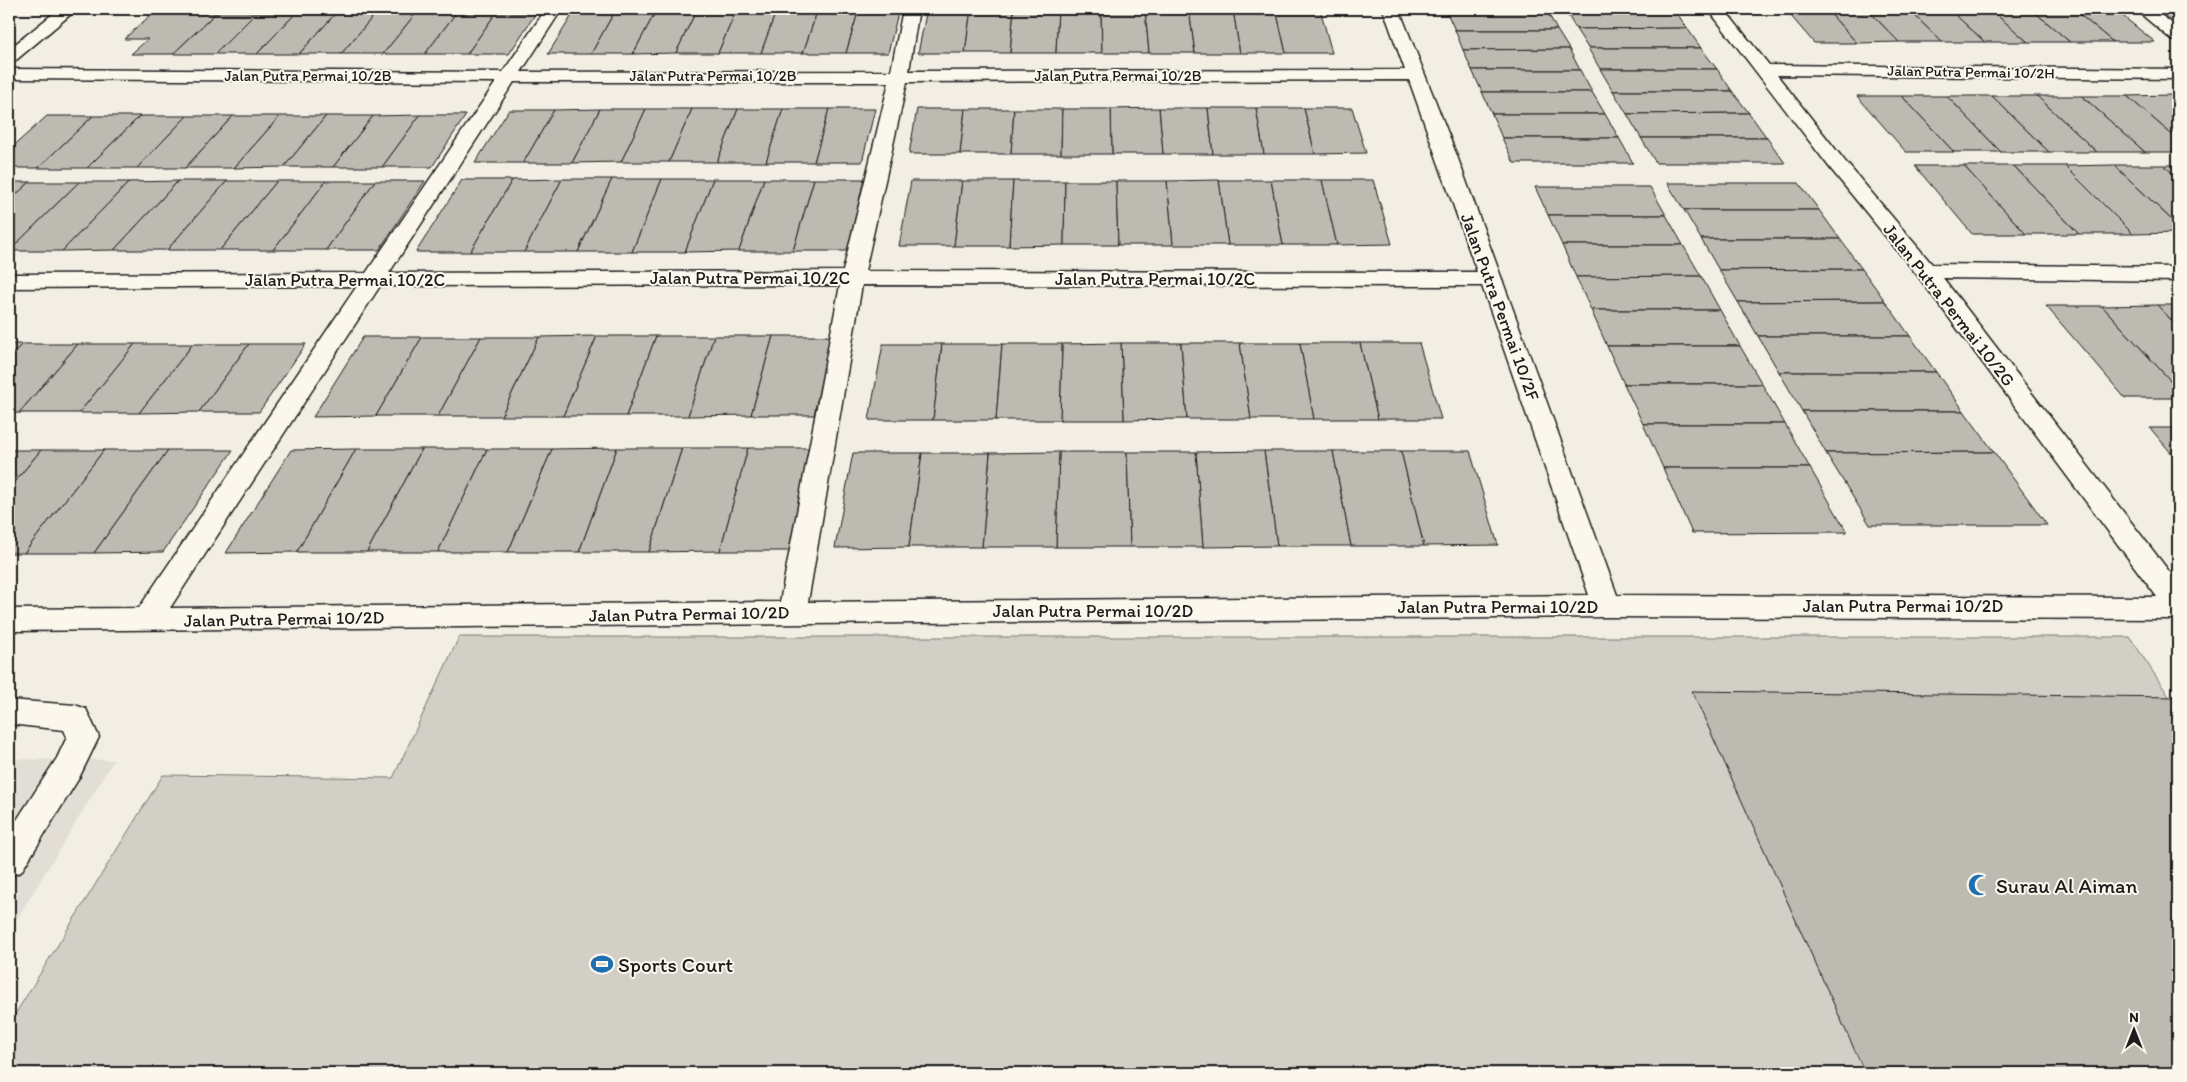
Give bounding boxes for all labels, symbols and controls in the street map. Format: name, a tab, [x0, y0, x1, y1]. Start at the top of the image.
street label: Jalan Putra Permai 10/2H	[1887, 62, 2055, 82]
street label: Jalan Putra Permai 10/2B	[225, 67, 392, 85]
street label: Jalan Putra Permai 10/2B	[630, 67, 797, 85]
street label: Jalan Putra Permai 10/2B	[1035, 67, 1202, 85]
street label: Jalan Putra Permai 10/2F	[1456, 210, 1544, 404]
street label: Jalan Putra Permai 10/2G	[1878, 219, 2020, 391]
street label: Jalan Putra Permai 10/2C	[650, 267, 850, 289]
street label: Jalan Putra Permai 10/2C	[1055, 268, 1255, 290]
street label: Jalan Putra Permai 10/2C	[245, 269, 445, 291]
street label: Jalan Putra Permai 10/2D	[1803, 595, 2003, 617]
street label: Jalan Putra Permai 10/2D	[1398, 596, 1598, 618]
street label: Jalan Putra Permai 10/2D	[993, 600, 1193, 622]
street label: Jalan Putra Permai 10/2D	[589, 601, 789, 627]
street label: Jalan Putra Permai 10/2D	[184, 606, 384, 632]
mosque icon: Surau Al Aiman	[1966, 872, 1992, 898]
place label: Surau Al Aiman	[1996, 873, 2137, 898]
sports icon: Sports Court	[589, 951, 615, 977]
place label: Sports Court	[618, 952, 733, 977]
north arrow	[2110, 1004, 2160, 1054]
text: N	[2129, 1009, 2139, 1026]

